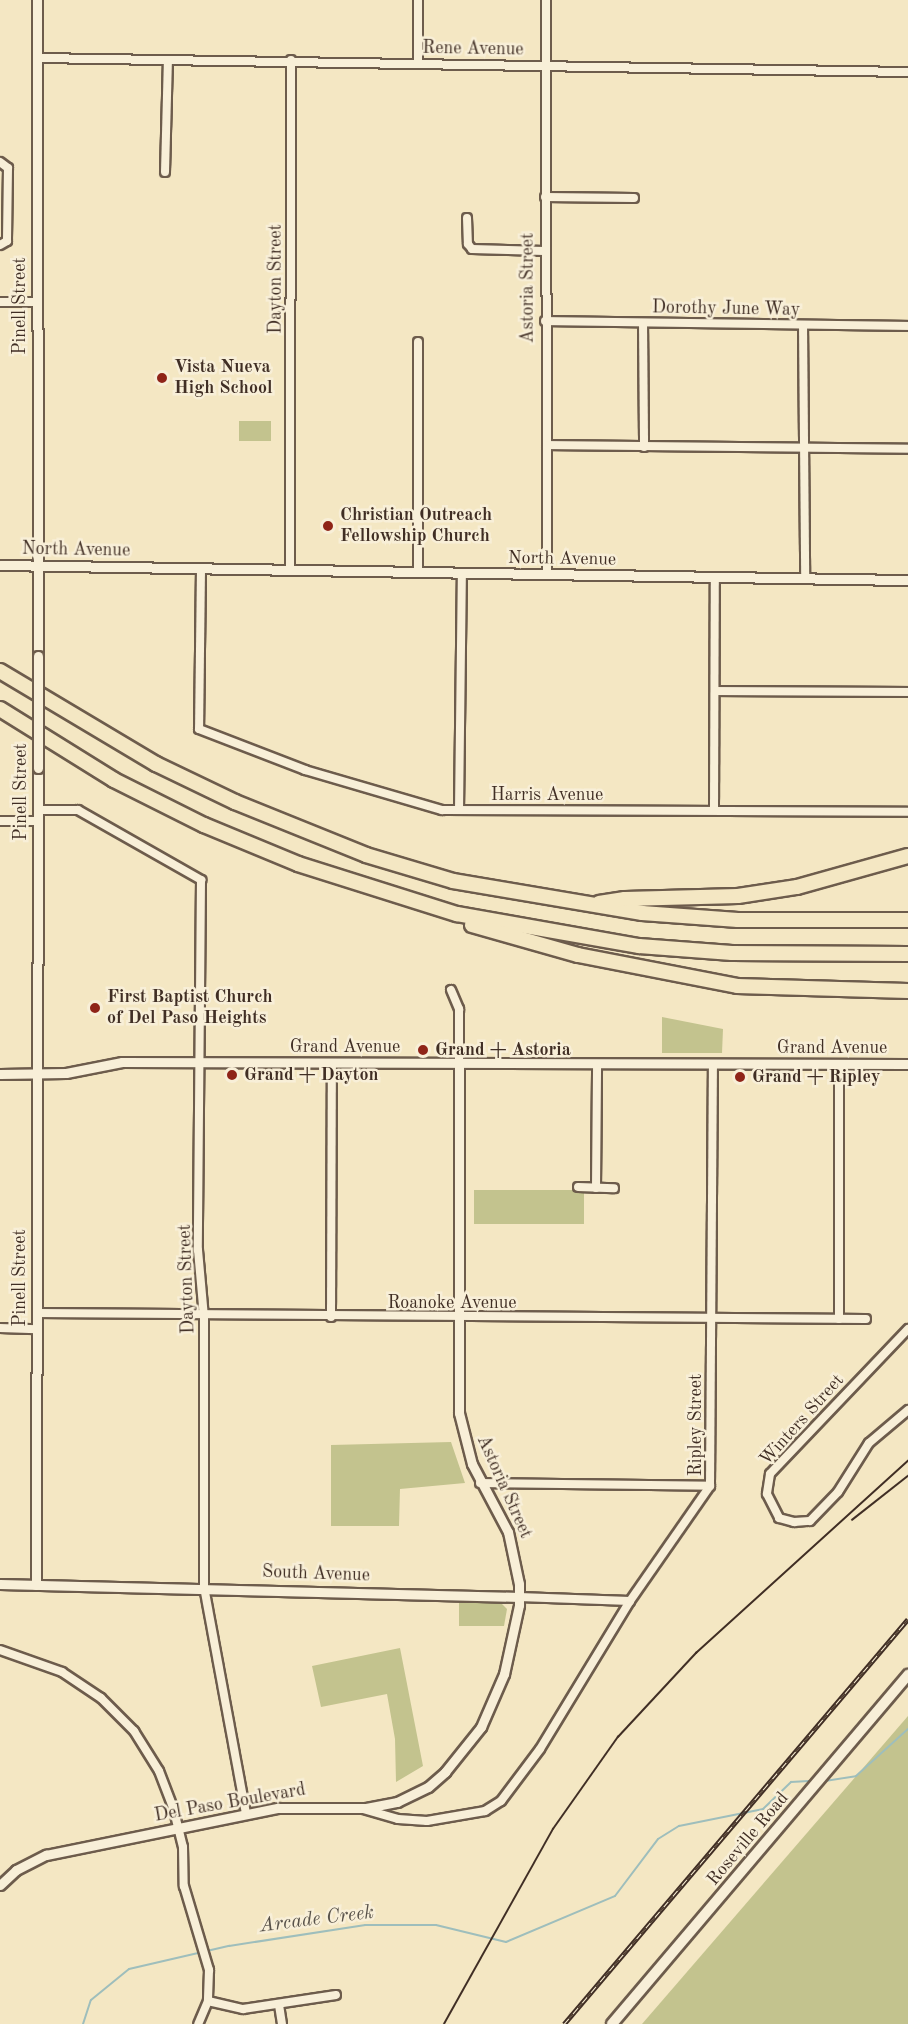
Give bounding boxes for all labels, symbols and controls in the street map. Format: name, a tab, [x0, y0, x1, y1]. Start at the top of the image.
street label: Rene Avenue	[422, 37, 524, 61]
street label: Dayton Street	[265, 224, 287, 334]
street label: Astoria Street	[517, 233, 539, 343]
street label: Pinell Street	[9, 257, 31, 355]
street label: Dorothy June Way	[652, 297, 800, 321]
place label: Vista Nueva High School	[174, 357, 273, 400]
marker: Vista Nueva High School	[155, 371, 169, 385]
place label: Christian Outreach Fellowship Church	[340, 505, 492, 548]
marker: Christian Outreach Fellowship Church	[321, 519, 335, 533]
street label: North Avenue	[22, 538, 130, 562]
street label: North Avenue	[508, 547, 616, 571]
street label: Pinell Street	[10, 743, 32, 841]
street label: Harris Avenue	[491, 784, 603, 806]
place label: First Baptist Church of Del Paso Heights	[107, 987, 273, 1030]
marker: First Baptist Church of Del Paso Heights	[88, 1001, 102, 1015]
street label: Grand Avenue	[290, 1036, 400, 1058]
street label: Grand Avenue	[777, 1037, 887, 1059]
place label: Grand + Astoria	[435, 1039, 571, 1061]
marker: Grand + Astoria	[416, 1043, 430, 1057]
place label: Grand + Dayton	[244, 1064, 378, 1086]
place label: Grand + Ripley	[752, 1066, 880, 1088]
marker: Grand + Dayton	[225, 1068, 239, 1082]
marker: Grand + Ripley	[733, 1070, 747, 1084]
street label: Dayton Street	[174, 1224, 200, 1334]
street label: Pinell Street	[9, 1229, 31, 1327]
street label: Roanoke Avenue	[387, 1292, 517, 1314]
street label: Winters Street	[755, 1370, 849, 1470]
street label: Ripley Street	[685, 1374, 707, 1476]
street label: Astoria Street	[472, 1432, 536, 1542]
street label: South Avenue	[262, 1561, 370, 1587]
street label: Del Paso Boulevard	[153, 1779, 307, 1827]
street label: Roseville Road	[703, 1788, 793, 1890]
water label: Arcade Creek	[258, 1901, 376, 1939]

